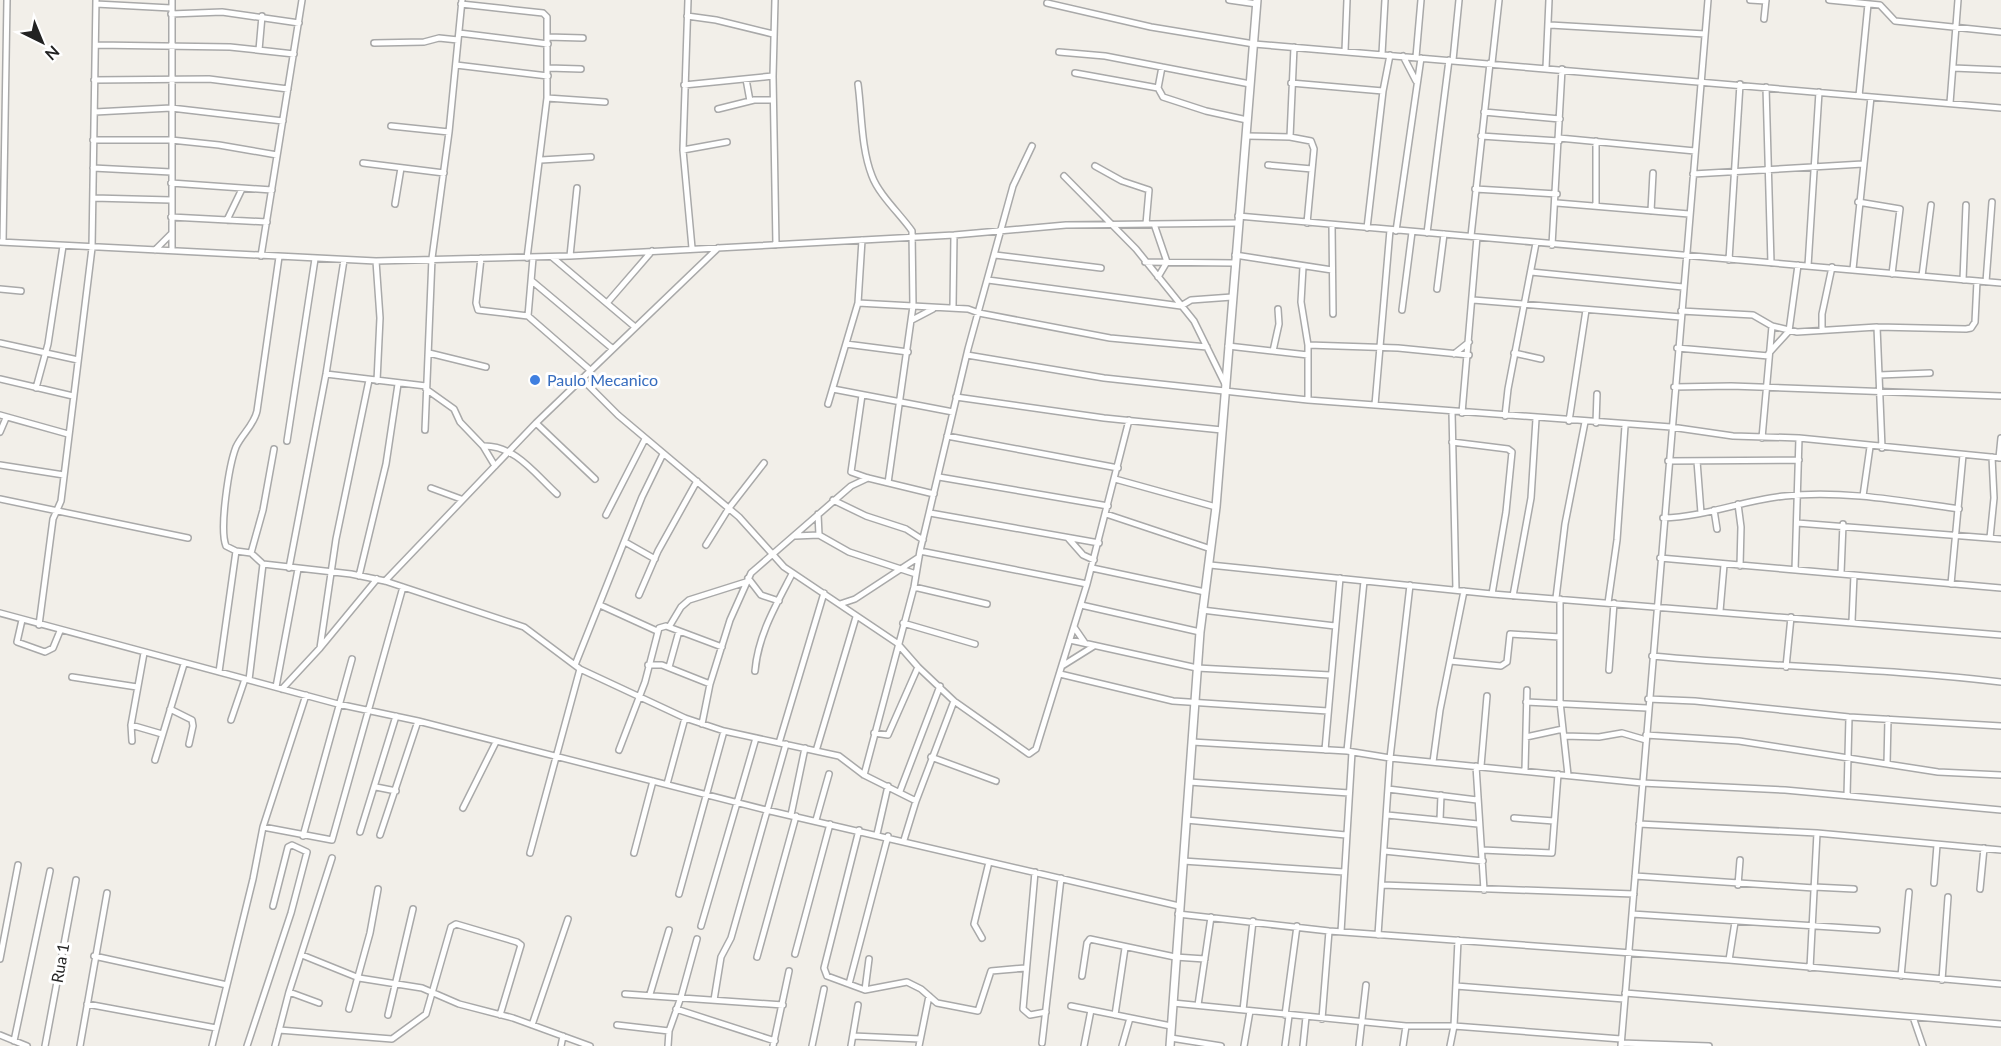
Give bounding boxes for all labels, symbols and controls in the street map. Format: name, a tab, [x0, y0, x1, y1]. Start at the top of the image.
north arrow	[12, 12, 72, 72]
text: N	[42, 42, 64, 64]
place label: Paulo Mecanico	[547, 370, 658, 389]
marker: Paulo Mecanico	[528, 373, 542, 387]
street label: Rua 1	[47, 942, 72, 984]

